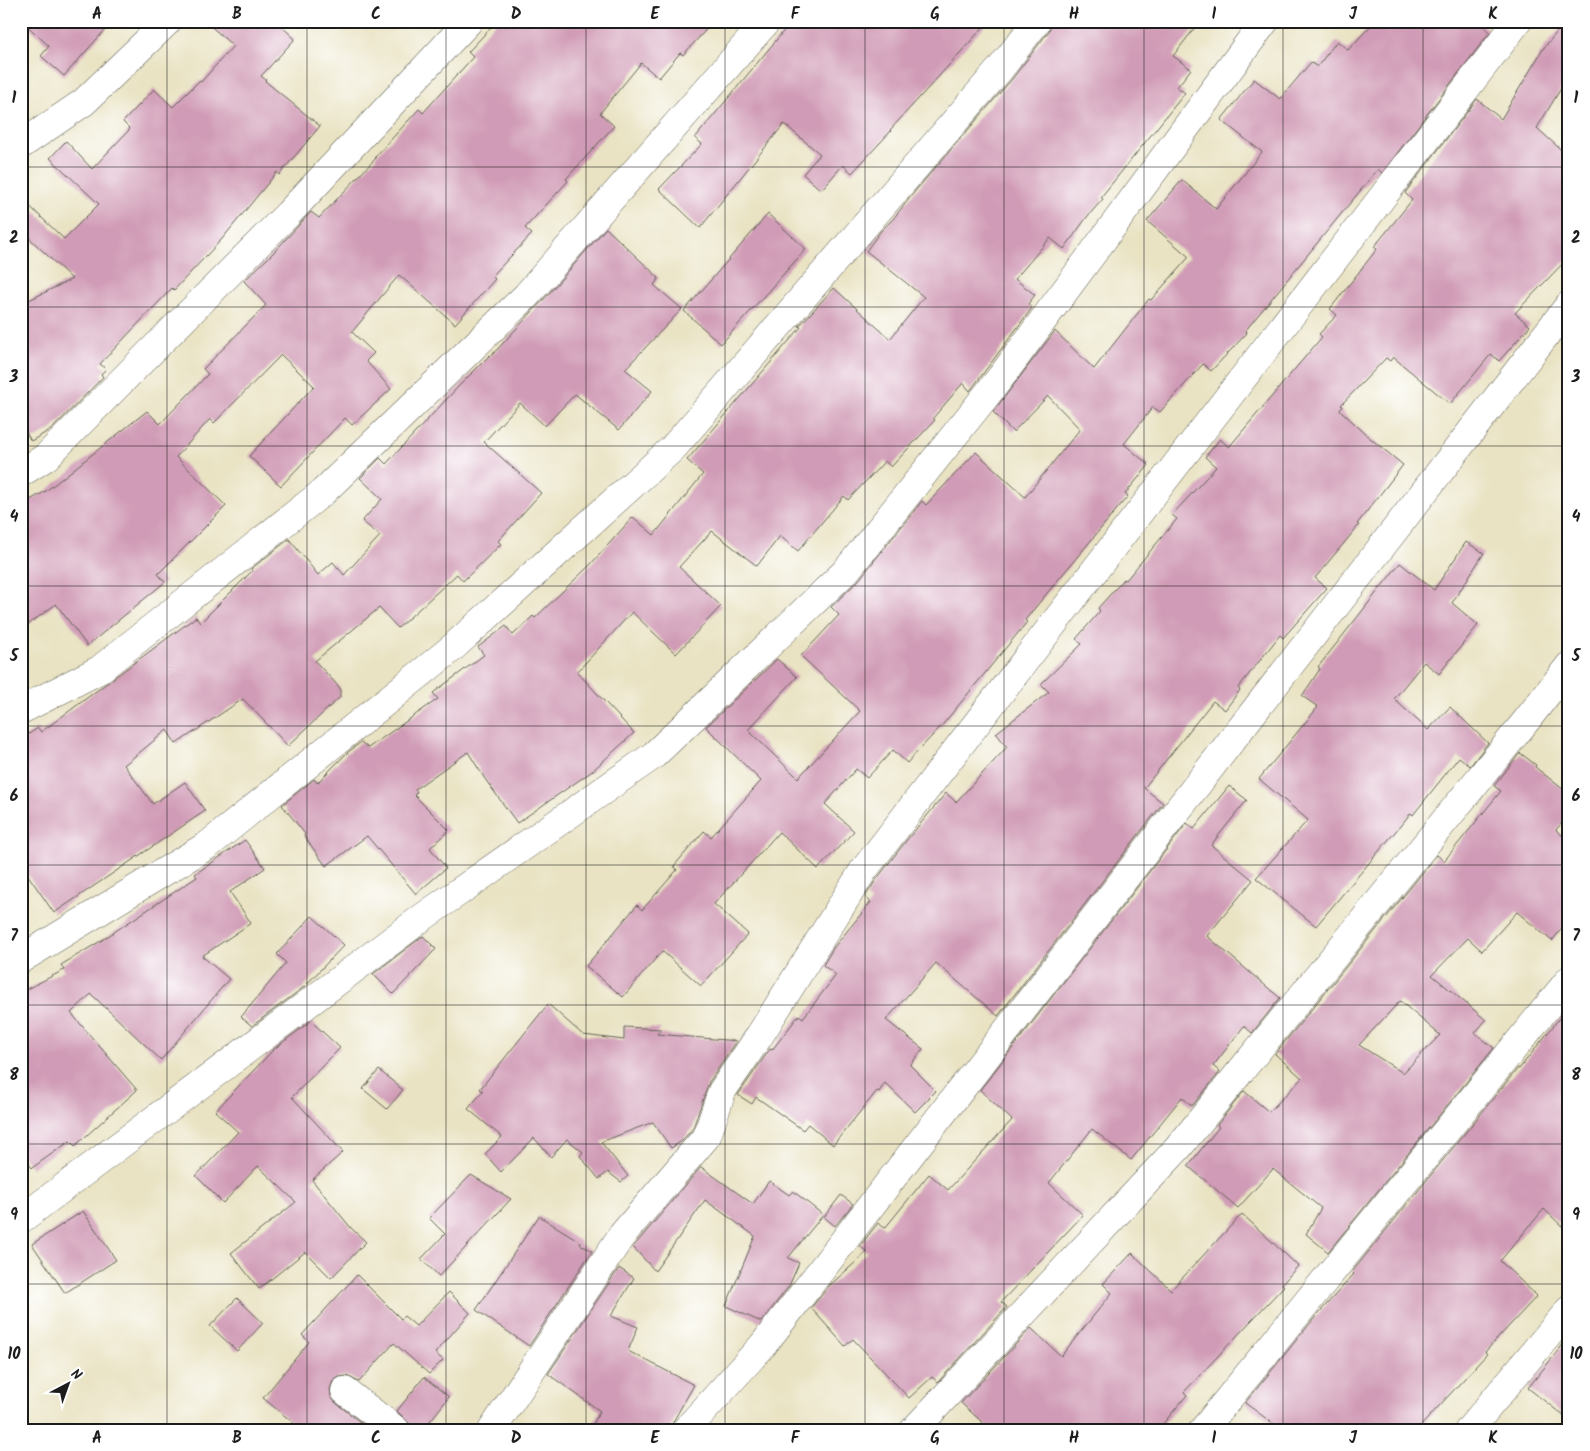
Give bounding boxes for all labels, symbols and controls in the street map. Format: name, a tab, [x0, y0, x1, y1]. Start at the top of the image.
text: A	[92, 2, 102, 27]
text: B	[232, 2, 242, 27]
text: C	[371, 2, 381, 27]
text: D	[511, 2, 522, 27]
text: E	[651, 2, 661, 27]
text: F	[791, 2, 801, 27]
text: G	[930, 2, 940, 27]
text: H	[1069, 2, 1079, 27]
text: I	[1212, 2, 1217, 27]
text: J	[1349, 2, 1358, 27]
text: K	[1488, 2, 1498, 27]
text: 1	[12, 86, 17, 111]
text: 1	[1574, 86, 1579, 111]
text: 2	[9, 226, 19, 251]
text: 2	[1571, 226, 1581, 251]
text: 3	[9, 365, 19, 390]
text: 3	[1571, 365, 1581, 390]
text: 4	[10, 505, 19, 530]
text: 4	[1572, 505, 1581, 530]
text: 5	[9, 644, 20, 669]
text: 5	[1571, 644, 1582, 669]
text: 6	[10, 784, 19, 809]
text: 6	[1572, 784, 1581, 809]
text: 7	[10, 924, 18, 949]
text: 7	[1572, 924, 1580, 949]
text: 8	[9, 1063, 19, 1088]
text: 8	[1571, 1063, 1581, 1088]
text: 9	[10, 1203, 18, 1228]
text: 9	[1572, 1203, 1580, 1228]
text: 10	[7, 1342, 21, 1367]
text: 10	[1569, 1342, 1583, 1367]
north arrow	[42, 1358, 92, 1408]
text: N	[65, 1364, 87, 1386]
text: A	[92, 1426, 102, 1451]
text: B	[232, 1426, 242, 1451]
text: C	[371, 1426, 381, 1451]
text: D	[511, 1426, 522, 1451]
text: E	[651, 1426, 661, 1451]
text: F	[791, 1426, 801, 1451]
text: G	[930, 1426, 940, 1451]
text: H	[1069, 1426, 1079, 1451]
text: I	[1212, 1426, 1217, 1451]
text: J	[1349, 1426, 1358, 1451]
text: K	[1488, 1426, 1498, 1451]

